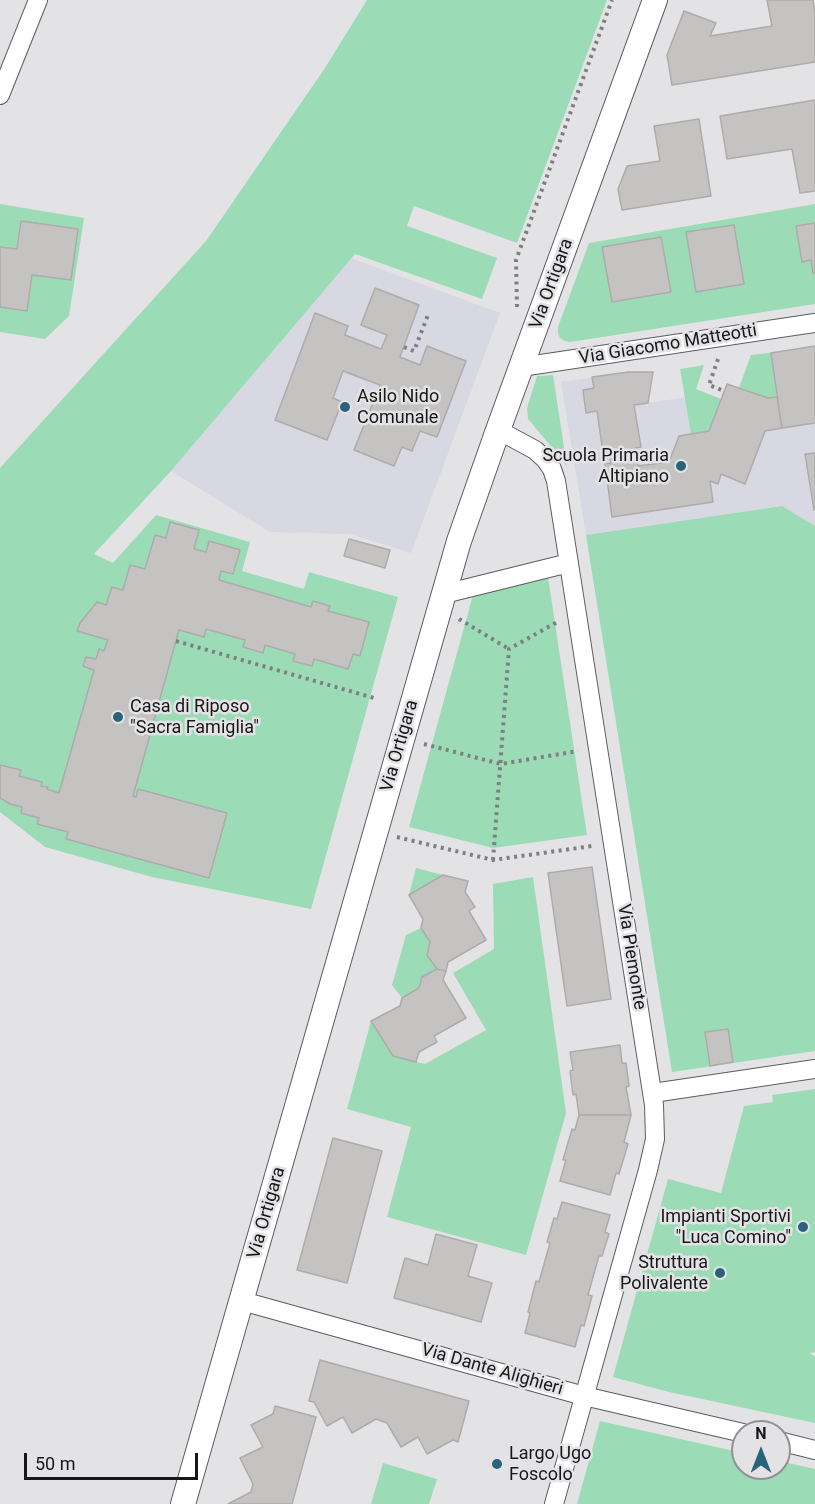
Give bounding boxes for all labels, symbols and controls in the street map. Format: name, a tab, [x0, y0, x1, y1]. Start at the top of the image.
street label: Via Ortigara	[526, 236, 578, 332]
street label: Via Giacomo Matteotti	[577, 320, 759, 370]
place label: Asilo Nido Comunale	[357, 386, 439, 428]
marker: Asilo Nido Comunale	[338, 400, 352, 414]
place label: Scuola Primaria Altipiano	[542, 445, 669, 488]
marker: Scuola Primaria Altipiano	[674, 459, 688, 473]
place label: Casa di Riposo "Sacra Famiglia"	[130, 696, 259, 738]
street label: Via Ortigara	[377, 697, 423, 795]
marker: Casa di Riposo "Sacra Famiglia"	[111, 710, 125, 724]
street label: Via Piemonte	[612, 903, 650, 1011]
street label: Via Ortigara	[244, 1164, 290, 1262]
place label: Impianti Sportivi "Luca Comino"	[660, 1206, 791, 1248]
marker: Impianti Sportivi "Luca Comino"	[796, 1220, 810, 1234]
place label: Struttura Polivalente	[620, 1252, 708, 1294]
marker: Struttura Polivalente	[713, 1266, 727, 1280]
street label: Via Dante Alighieri	[419, 1339, 565, 1401]
north arrow	[731, 1420, 791, 1480]
text: N	[755, 1424, 767, 1443]
scale bar	[27, 1441, 201, 1479]
place label: Largo Ugo Foscolo	[509, 1443, 591, 1486]
text: 50 m	[35, 1453, 75, 1474]
marker: Largo Ugo Foscolo	[490, 1457, 504, 1471]

